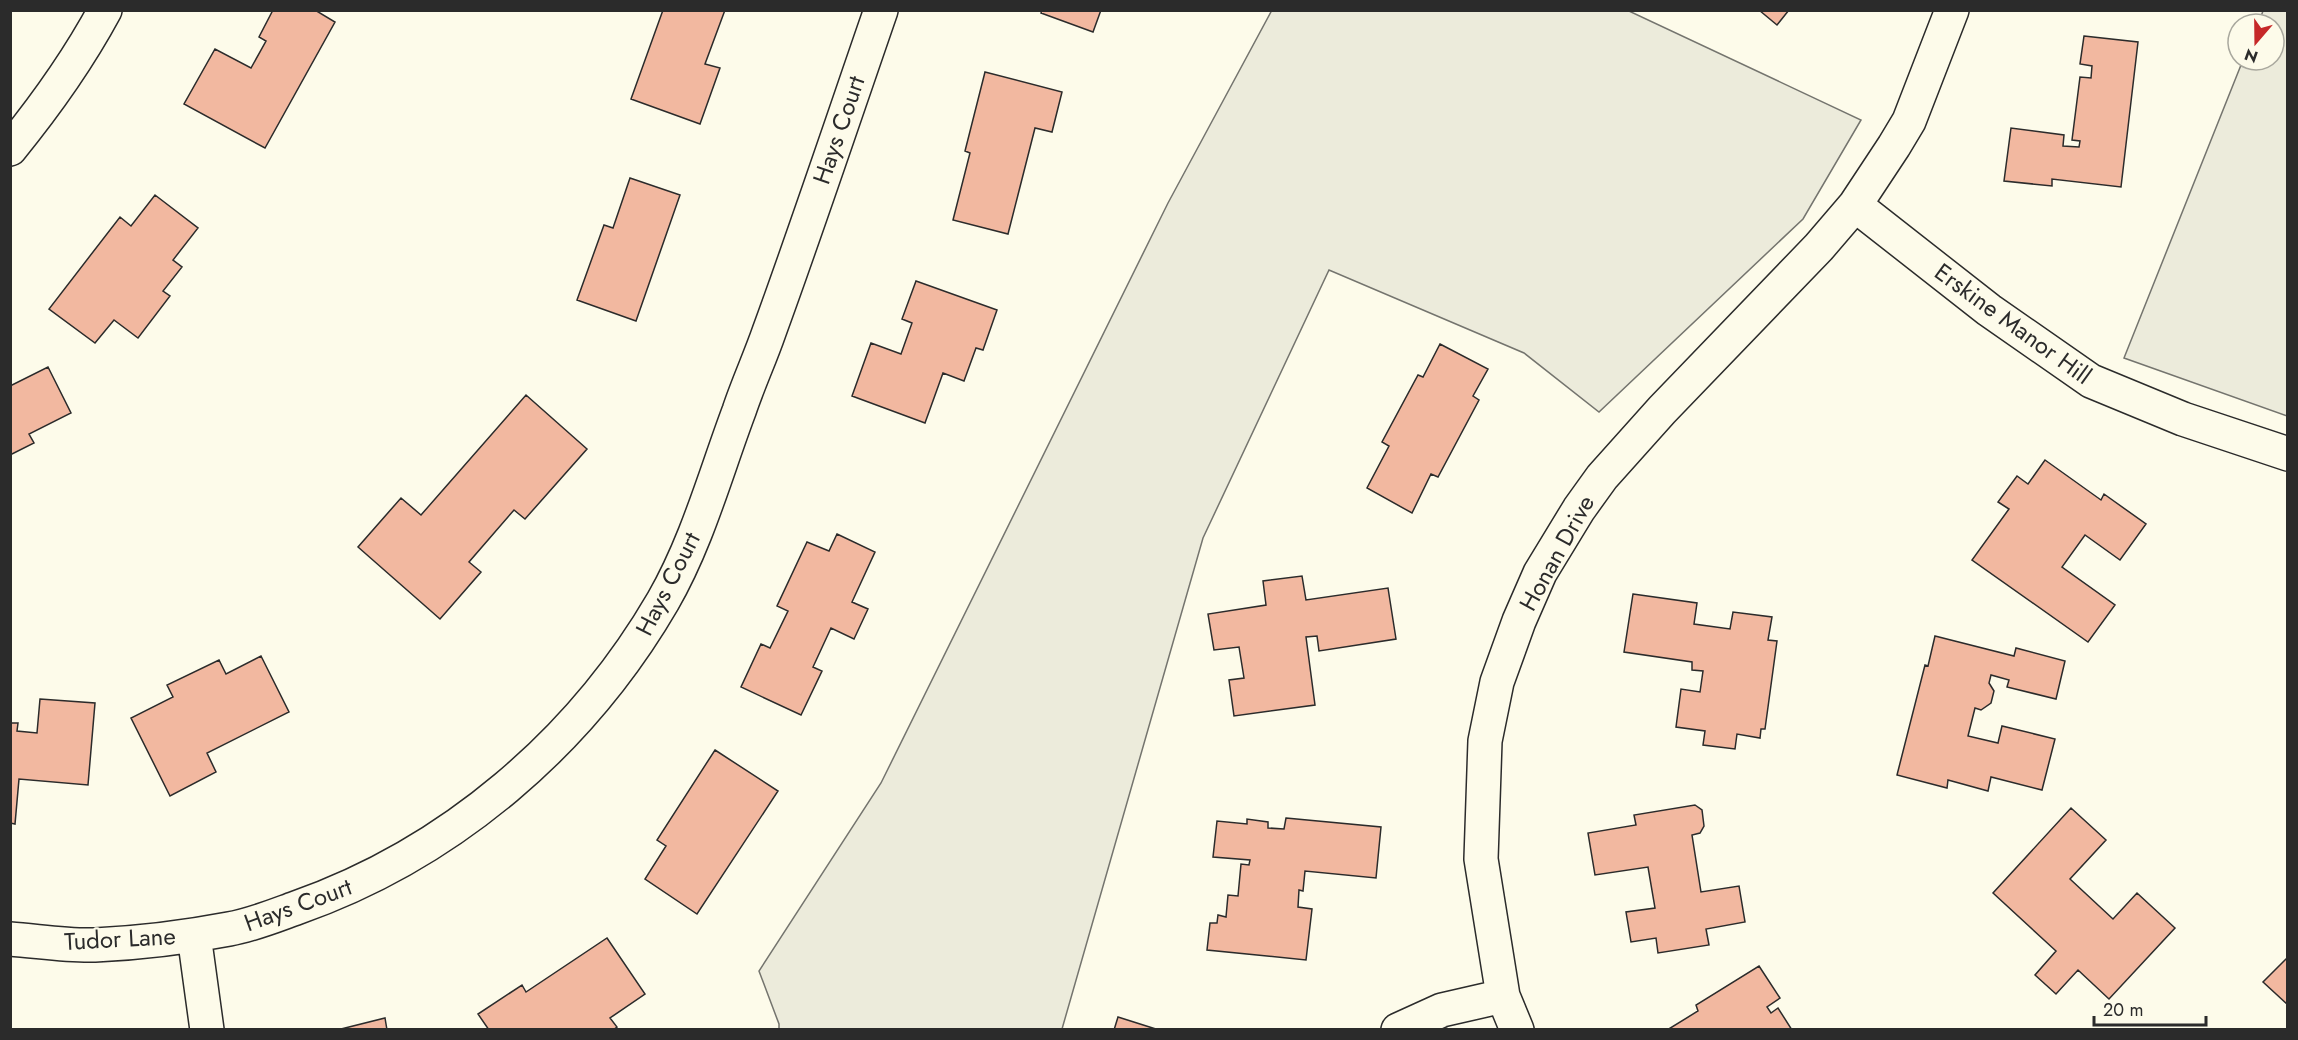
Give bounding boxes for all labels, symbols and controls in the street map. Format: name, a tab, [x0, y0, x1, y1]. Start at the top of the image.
north arrow	[2226, 12, 2286, 72]
text: N	[2241, 43, 2261, 69]
street label: Hays Court	[804, 71, 873, 189]
street label: Erskine Manor Hill	[1928, 255, 2099, 393]
street label: Honan Drive	[1510, 488, 1603, 617]
street label: Hays Court	[627, 526, 709, 642]
street label: Hays Court	[239, 869, 357, 940]
street label: Tudor Lane	[63, 918, 177, 959]
scale bar	[2094, 989, 2206, 1027]
text: 20 m	[2103, 997, 2143, 1023]

